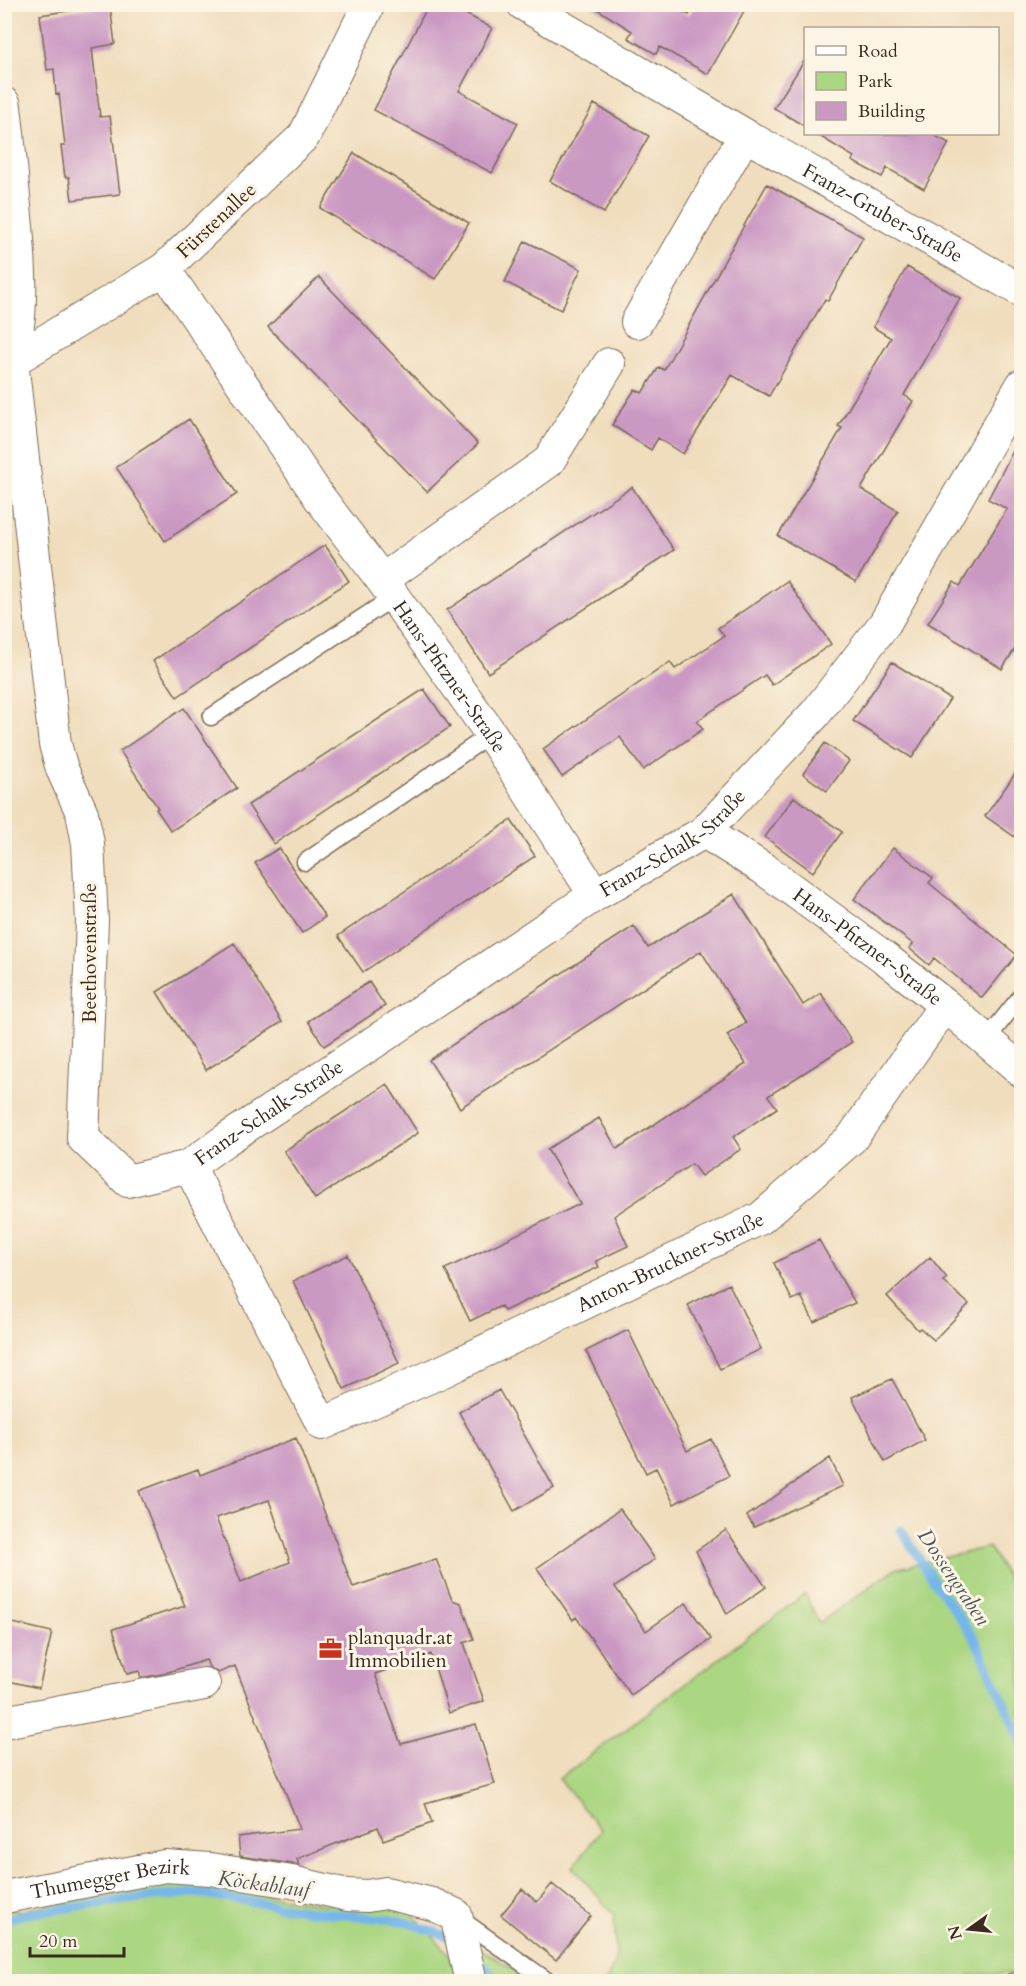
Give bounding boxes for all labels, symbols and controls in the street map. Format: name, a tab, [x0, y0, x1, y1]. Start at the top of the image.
legend	[804, 27, 999, 135]
text: Road	[858, 39, 898, 64]
text: Park	[858, 69, 893, 94]
text: Building	[858, 99, 926, 124]
street label: Franz-Gruber-Straße	[798, 157, 968, 269]
street label: Fürstenallee	[171, 176, 262, 264]
street label: Hans-Pfitzner-Straße	[387, 595, 513, 758]
street label: Franz-Schalk-Straße	[595, 783, 752, 904]
street label: Hans-Pfitzner-Straße	[787, 882, 948, 1012]
street label: Beethovenstraße	[76, 883, 103, 1023]
street label: Franz-Schalk-Straße	[189, 1053, 348, 1172]
street label: Anton-Bruckner-Straße	[572, 1206, 768, 1319]
water label: Dossengraben	[910, 1523, 997, 1632]
place label: planquadr.at Immobilien	[348, 1624, 453, 1674]
office icon: planquadr.at Immobilien	[317, 1636, 343, 1662]
street label: Thumegger Bezirk	[28, 1853, 191, 1906]
water label: Köckablauf	[216, 1864, 317, 1906]
north arrow	[939, 1899, 999, 1959]
scale bar	[30, 1920, 124, 1958]
text: N	[943, 1923, 968, 1942]
text: 20 m	[39, 1929, 78, 1954]

